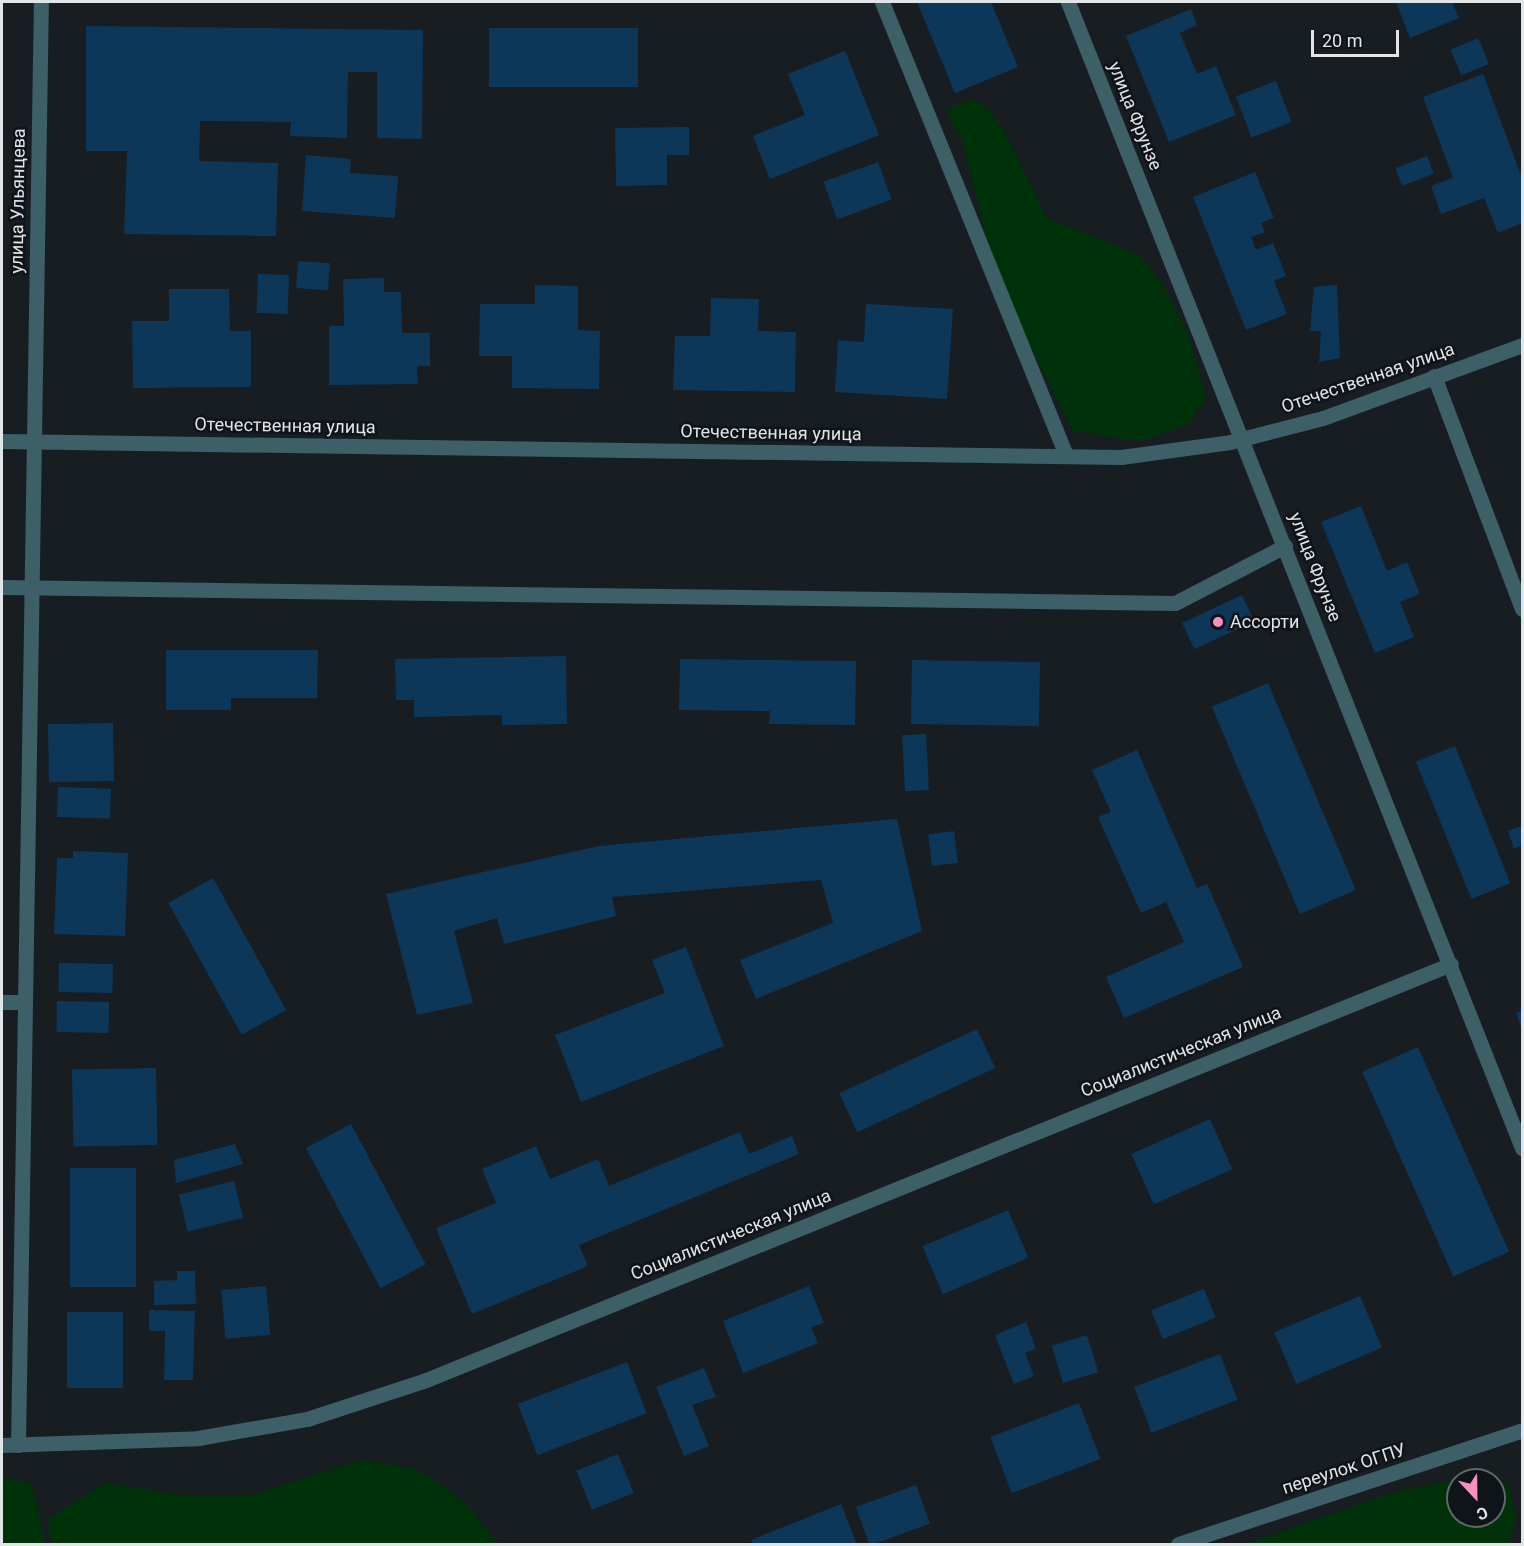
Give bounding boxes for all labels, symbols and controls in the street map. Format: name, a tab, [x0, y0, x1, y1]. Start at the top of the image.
scale bar	[1314, 18, 1402, 56]
text: 20 m	[1322, 30, 1362, 51]
street label: улица Фрунзе	[1103, 58, 1167, 174]
street label: улица Ульянцева	[6, 128, 30, 274]
street label: Отечественная улица	[1279, 338, 1457, 418]
street label: Отечественная улица	[194, 414, 376, 438]
street label: Отечественная улица	[680, 421, 862, 445]
street label: улица Фрунзе	[1284, 509, 1346, 625]
place label: Ассорти	[1230, 611, 1299, 633]
marker: Ассорти	[1211, 615, 1225, 629]
street label: Социалистическая улица	[1078, 1002, 1284, 1102]
street label: Социалистическая улица	[628, 1185, 834, 1285]
street label: переулок ОГПУ	[1279, 1439, 1409, 1499]
north arrow	[1446, 1468, 1506, 1528]
text: С	[1474, 1503, 1491, 1524]

